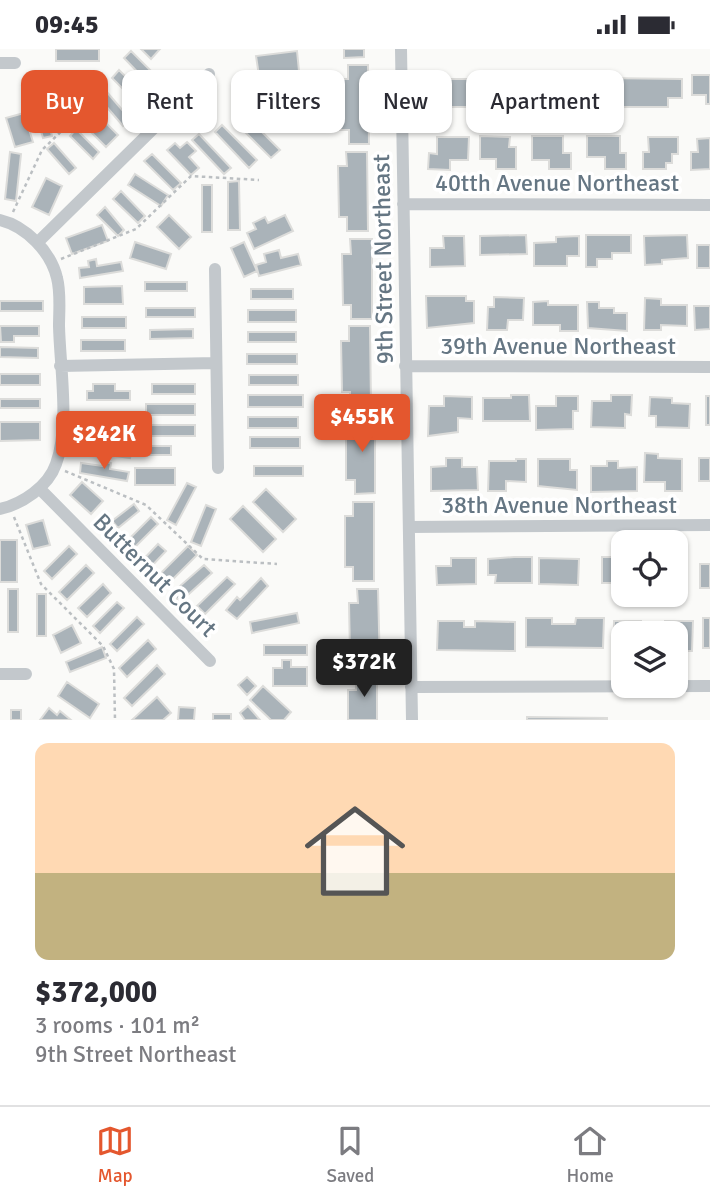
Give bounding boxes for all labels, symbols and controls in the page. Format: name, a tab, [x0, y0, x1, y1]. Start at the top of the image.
text: 09:45	[35, 9, 99, 41]
chip: Buy	[21, 70, 108, 133]
chip: Rent	[122, 70, 217, 133]
chip: Filters	[231, 70, 345, 133]
chip: New	[359, 70, 452, 133]
chip: Apartment	[466, 70, 624, 133]
street label: 9th Street Northeast	[366, 154, 400, 364]
street label: 40tth Avenue Northeast	[435, 168, 679, 198]
street label: 39th Avenue Northeast	[440, 331, 676, 361]
pin: $455K	[313, 395, 411, 454]
text: $455K	[330, 402, 394, 431]
pin: $242K	[55, 411, 153, 471]
text: $242K	[72, 419, 136, 448]
street label: 38th Avenue Northeast	[441, 490, 677, 520]
street label: Butternut Court	[87, 507, 223, 643]
map controls	[611, 530, 688, 698]
button: locate	[611, 530, 688, 607]
button: layers	[611, 621, 688, 698]
pin: $372K	[315, 639, 413, 699]
text: $372K	[332, 647, 396, 676]
icon: home	[292, 788, 418, 914]
text: $372,000	[35, 974, 157, 1011]
text: 3 rooms · 101 m²	[35, 1011, 200, 1040]
text: 9th Street Northeast	[35, 1040, 236, 1069]
tab: Map	[96, 1122, 134, 1188]
tab: Saved	[326, 1122, 374, 1188]
tab: Home	[567, 1122, 614, 1188]

